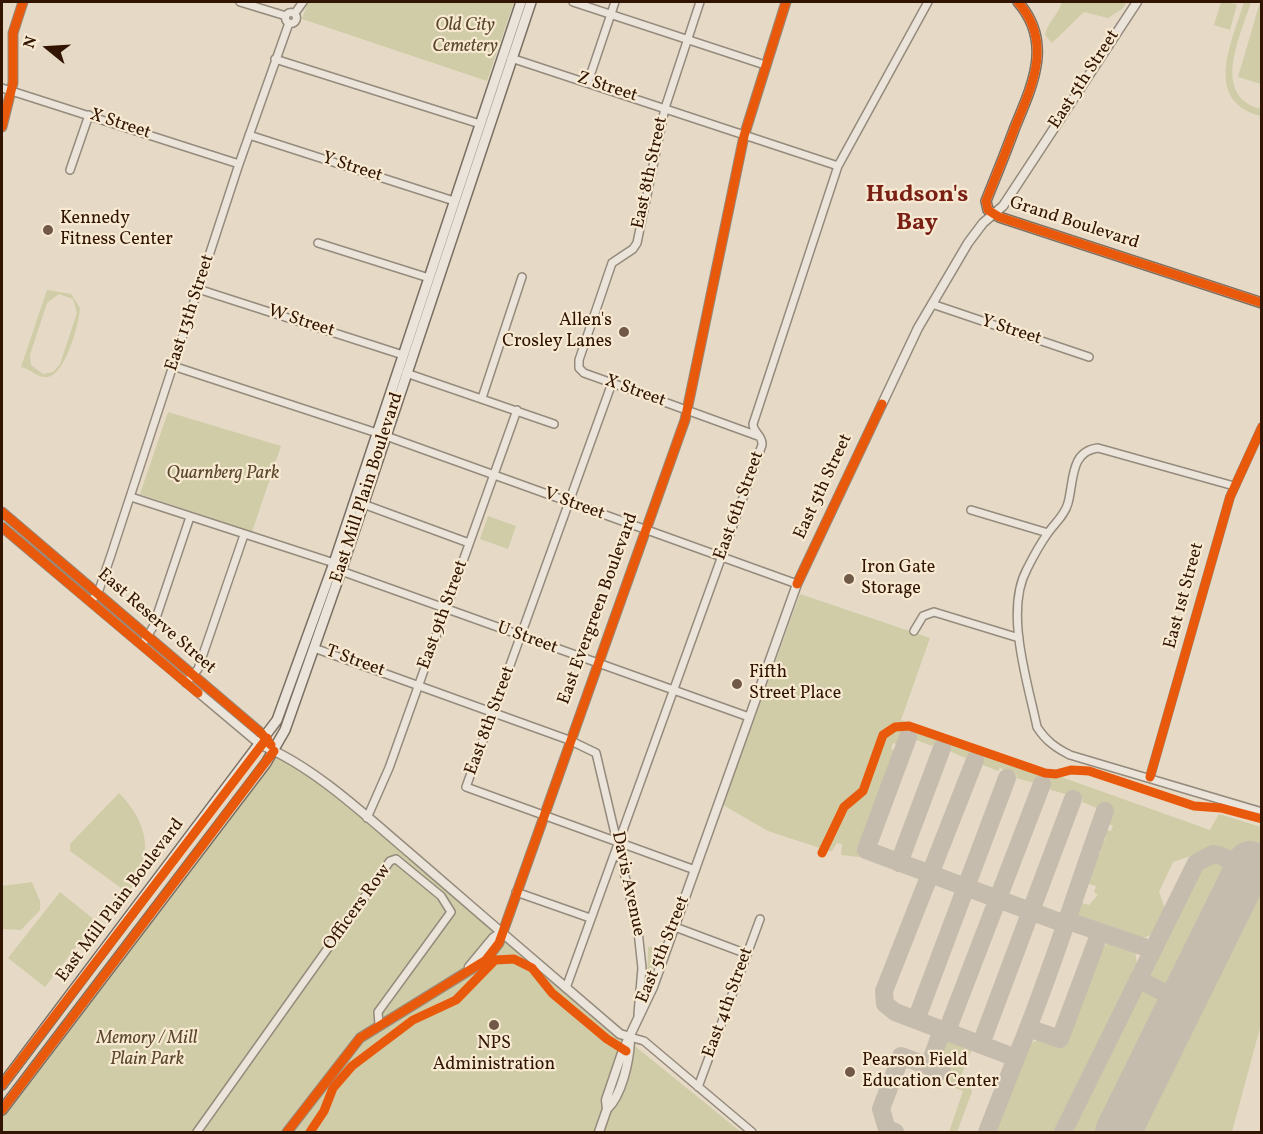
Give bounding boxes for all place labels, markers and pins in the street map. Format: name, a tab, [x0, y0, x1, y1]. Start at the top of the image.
place label: Kennedy Fitness Center	[60, 209, 173, 252]
marker: Kennedy Fitness Center	[41, 223, 55, 237]
place label: Allen's Crosley Lanes	[502, 311, 612, 354]
marker: Allen's Crosley Lanes	[617, 325, 631, 339]
place label: Iron Gate Storage	[861, 558, 935, 600]
marker: Iron Gate Storage	[842, 572, 856, 586]
place label: Fifth Street Place	[749, 663, 841, 706]
marker: Fifth Street Place	[730, 677, 744, 691]
marker: NPS Administration	[487, 1018, 501, 1032]
place label: NPS Administration	[433, 1034, 555, 1076]
place label: Pearson Field Education Center	[862, 1051, 999, 1094]
marker: Pearson Field Education Center	[843, 1065, 857, 1079]

